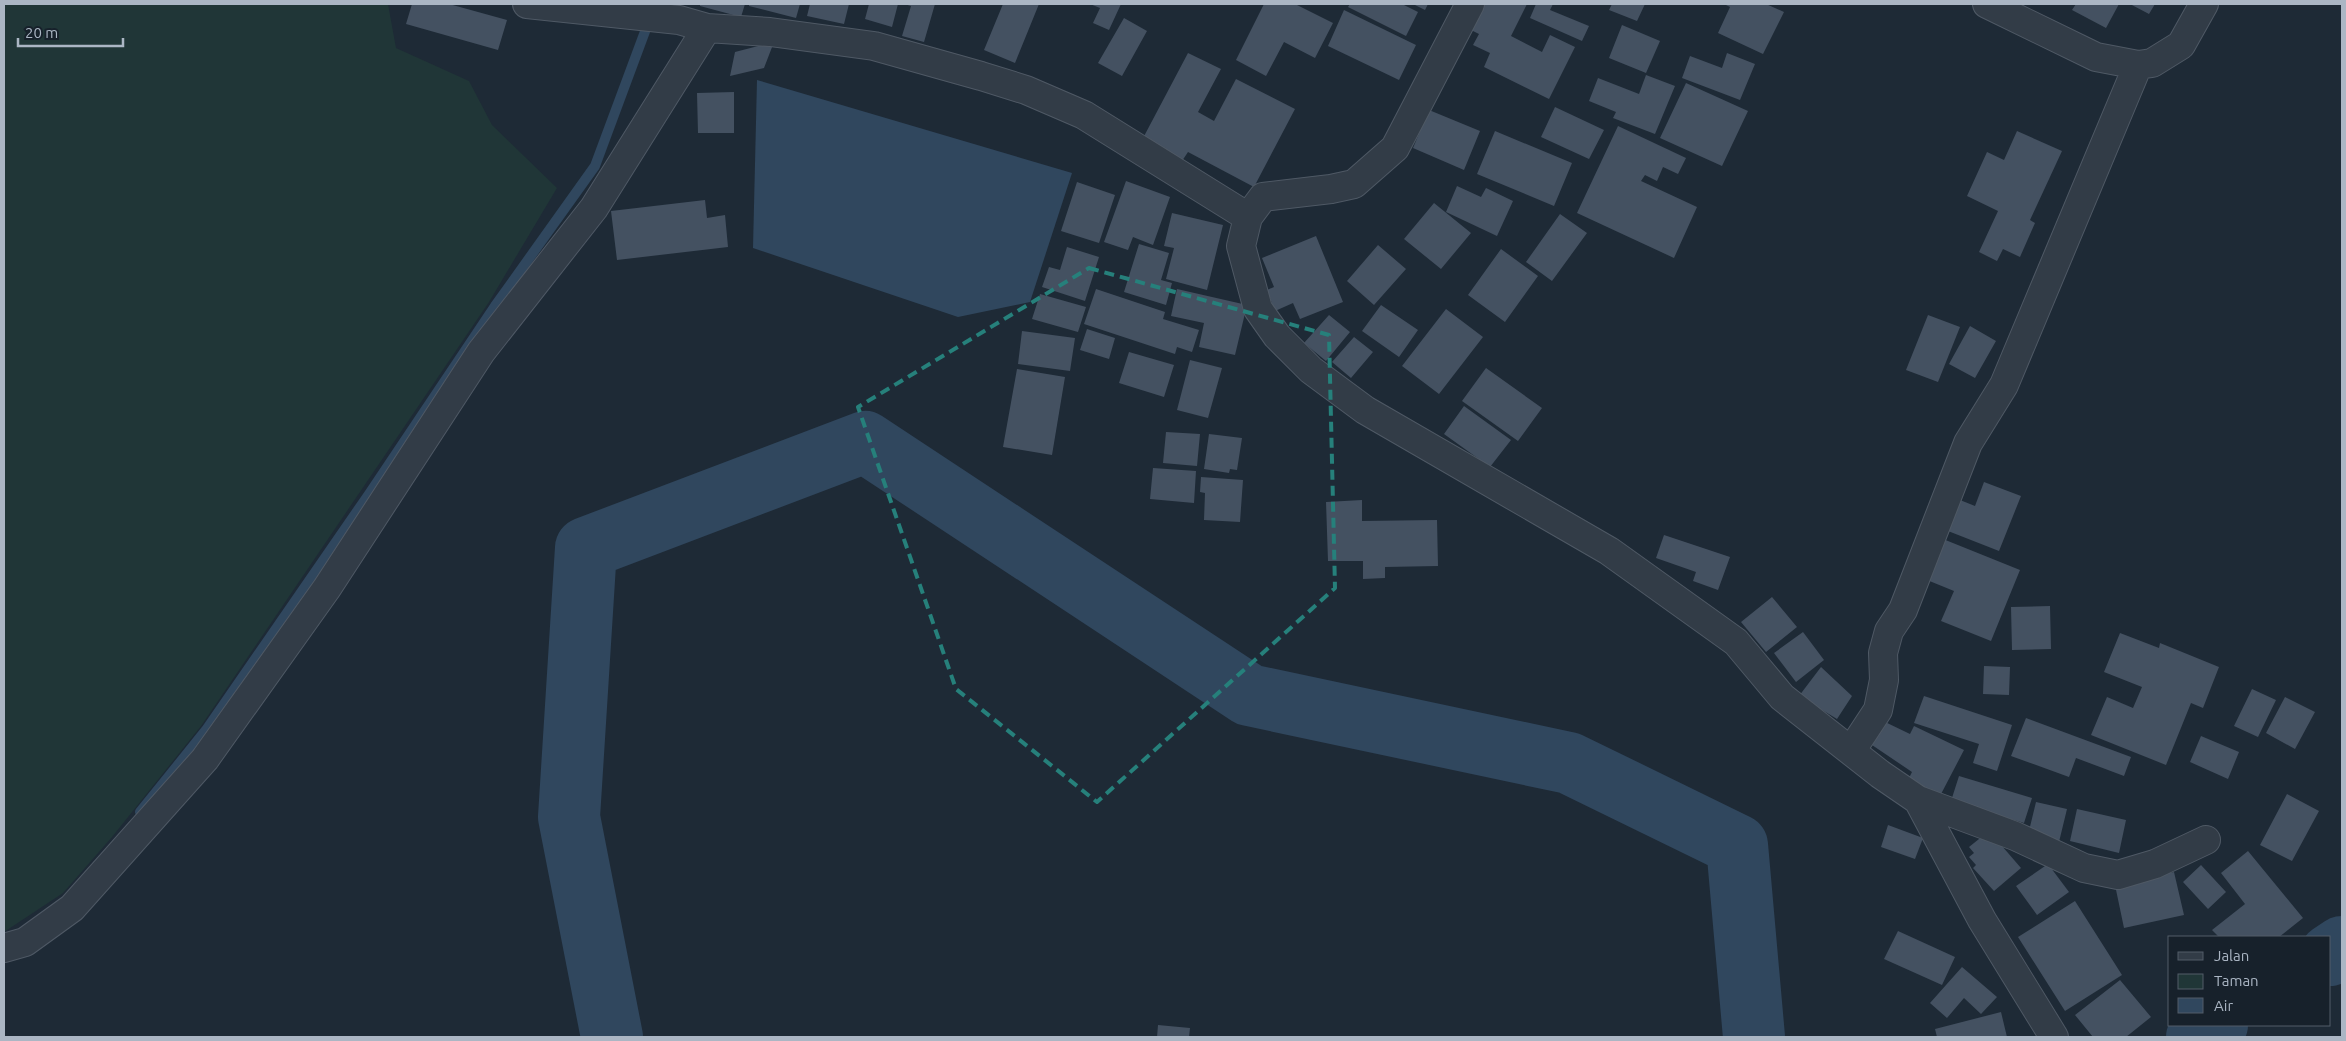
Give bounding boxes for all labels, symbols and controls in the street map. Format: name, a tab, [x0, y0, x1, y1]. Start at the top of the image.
scale bar	[18, 15, 122, 47]
text: 20 m	[25, 24, 58, 41]
legend	[2168, 936, 2331, 1026]
text: Jalan	[2214, 947, 2249, 964]
text: Taman	[2214, 972, 2259, 989]
text: Air	[2214, 997, 2233, 1014]

